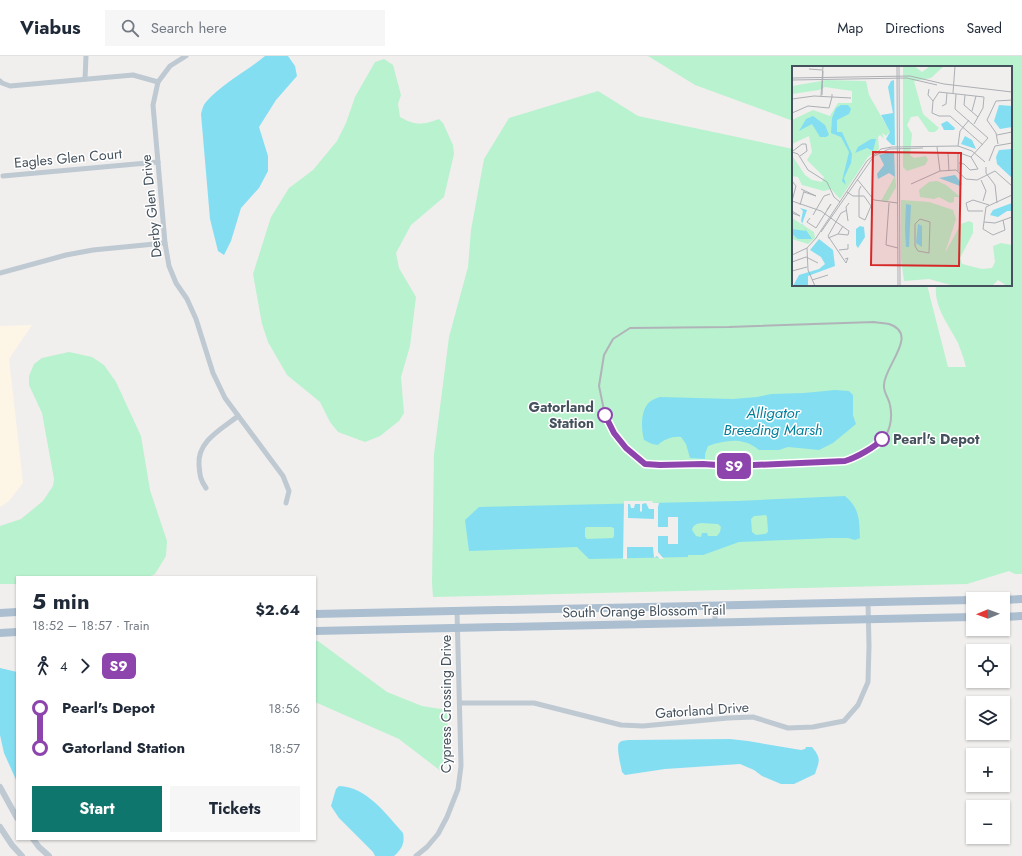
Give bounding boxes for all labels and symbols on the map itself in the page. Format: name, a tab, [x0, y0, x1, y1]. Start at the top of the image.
inset map	[792, 66, 1012, 286]
street label: Eagles Glen Court	[13, 143, 123, 173]
street label: Derby Glen Drive	[136, 153, 166, 259]
place label: Gatorland Station	[529, 397, 594, 433]
water label: Alligator Breeding Marsh	[723, 402, 823, 441]
marker: Gatorland Station	[597, 407, 613, 423]
place label: Pearl's Depot	[893, 429, 980, 449]
marker: Pearl's Depot	[874, 431, 890, 447]
line badge: S9	[716, 453, 752, 479]
north arrow	[966, 592, 1010, 636]
street label: South Orange Blossom Trail	[562, 600, 726, 622]
street label: Cypress Crossing Drive	[436, 635, 456, 773]
street label: Gatorland Drive	[654, 697, 750, 723]

